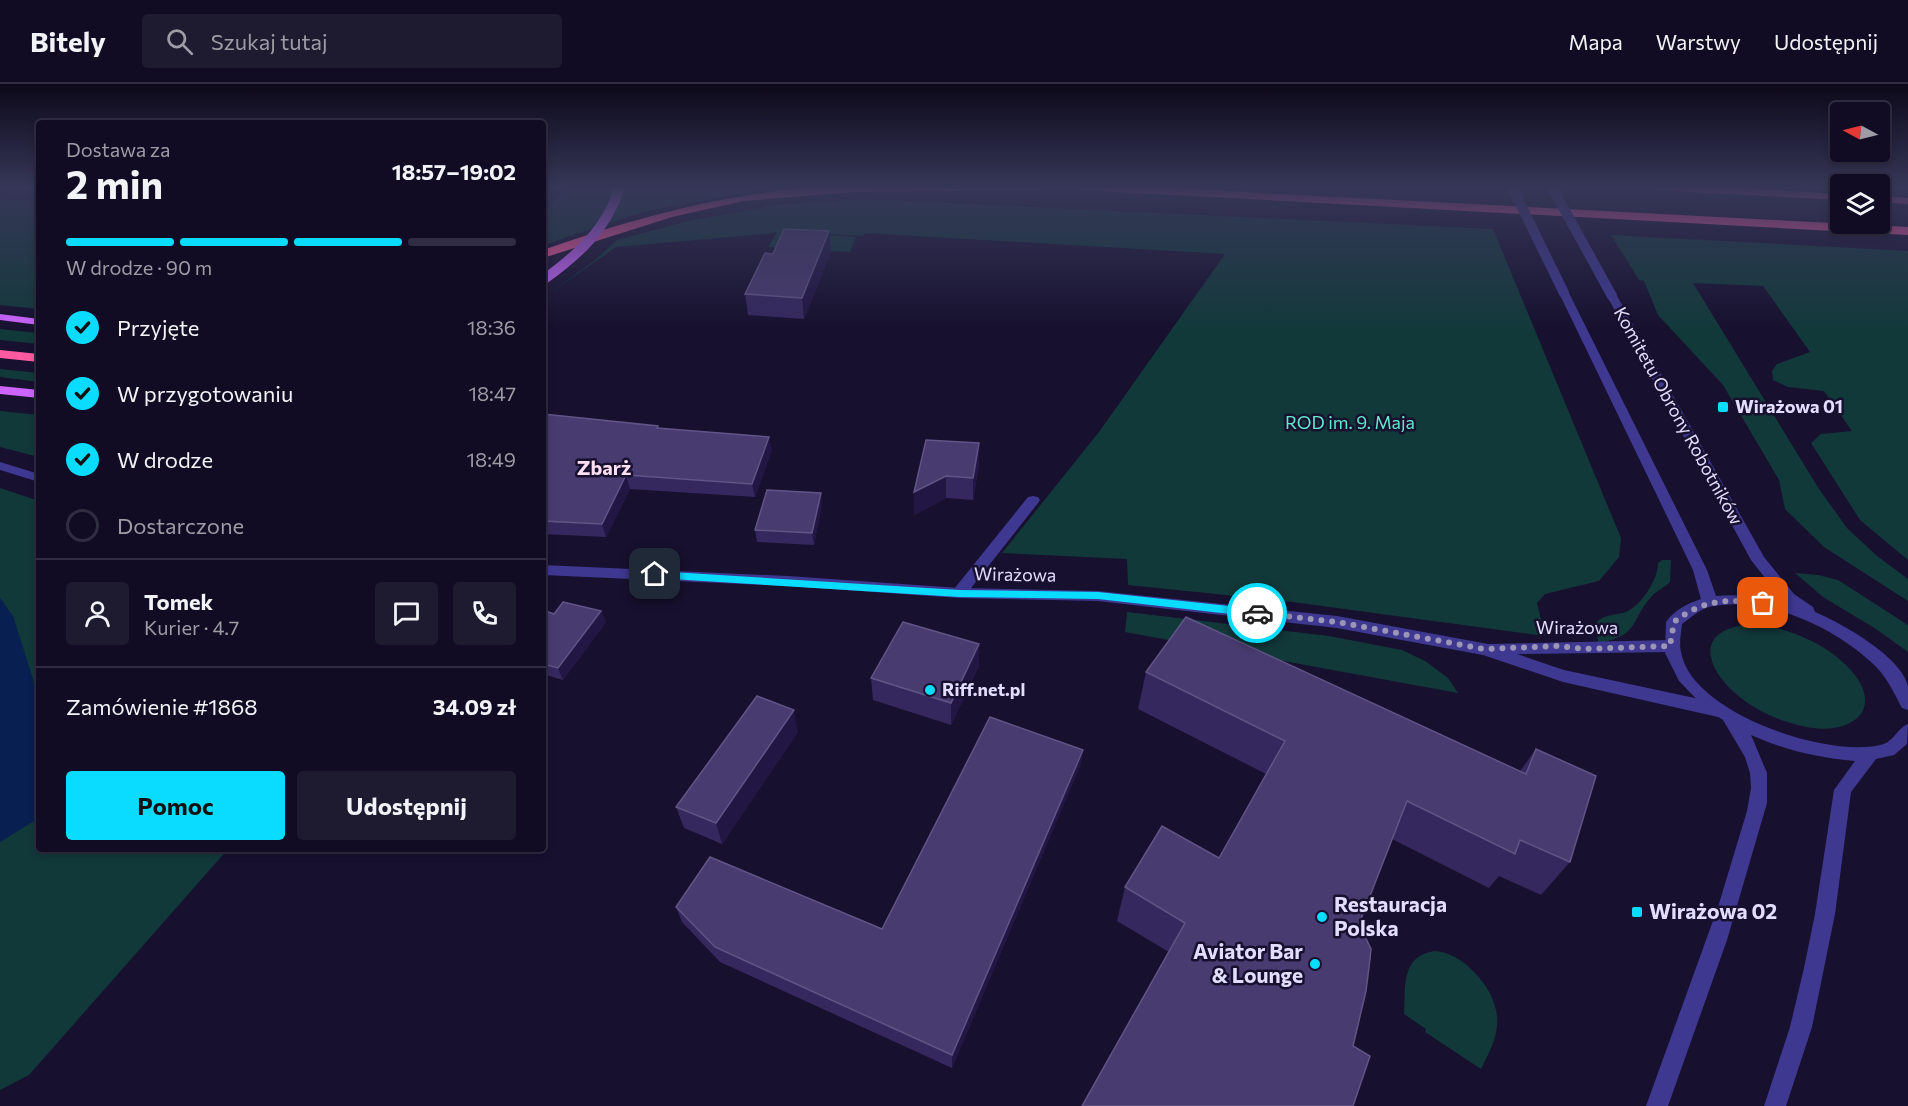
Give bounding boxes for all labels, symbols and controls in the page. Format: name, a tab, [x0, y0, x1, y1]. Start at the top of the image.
search box	[142, 14, 562, 68]
text: Bitely	[30, 24, 106, 58]
icon: search	[163, 25, 196, 58]
text: Szukaj tutaj	[211, 28, 328, 55]
text: Mapa	[1569, 29, 1623, 54]
text: Warstwy	[1656, 29, 1741, 54]
text: Udostępnij	[1774, 29, 1878, 54]
north arrow	[1830, 102, 1890, 162]
map controls	[1830, 102, 1890, 234]
text: Dostawa za	[66, 137, 170, 161]
text: 18:57–19:02	[392, 158, 516, 185]
text: 2 min	[66, 159, 163, 207]
button: layers	[1830, 174, 1890, 234]
text: W drodze · 90 m	[66, 255, 212, 279]
street label: Komitetu Obrony Robotników	[1610, 303, 1748, 528]
icon: check	[66, 311, 99, 344]
text: Przyjęte	[117, 314, 199, 341]
text: 18:36	[467, 315, 516, 339]
icon: check	[66, 377, 99, 410]
text: W przygotowaniu	[117, 380, 293, 407]
text: 18:47	[468, 381, 516, 405]
place label: Wirażowa 01	[1735, 395, 1843, 417]
marker: Wirażowa 01	[1716, 400, 1730, 414]
park label: ROD im. 9. Maja	[1285, 411, 1415, 433]
icon: check	[66, 443, 99, 476]
text: W drodze	[117, 446, 213, 473]
text: 18:49	[466, 447, 516, 471]
district label: Zbarż	[577, 455, 631, 479]
text: Dostarczone	[117, 512, 244, 539]
pin	[629, 548, 680, 599]
icon: home	[638, 557, 671, 590]
street label: Wirażowa	[974, 562, 1056, 586]
pin	[1737, 577, 1788, 628]
button: person	[66, 582, 129, 645]
button: chat	[375, 582, 438, 645]
button: phone	[453, 582, 516, 645]
courier	[1227, 583, 1287, 643]
icon: bag	[1746, 586, 1779, 619]
text: Tomek	[144, 588, 213, 615]
icon: car	[1241, 597, 1274, 630]
text: Kurier · 4.7	[144, 615, 239, 639]
street label: Wirażowa	[1536, 616, 1618, 638]
place label: Riff.net.pl	[942, 678, 1025, 700]
marker: Riff.net.pl	[923, 683, 937, 697]
text: Zamówienie #1868	[66, 693, 258, 720]
text: 34.09 zł	[433, 693, 516, 720]
button: Pomoc	[66, 771, 285, 840]
button: Udostępnij	[297, 771, 516, 840]
place label: Restauracja Polska	[1334, 891, 1447, 940]
place label: Wirażowa 02	[1649, 898, 1777, 923]
marker: Wirażowa 02	[1630, 905, 1644, 919]
marker: Restauracja Polska	[1315, 910, 1329, 924]
place label: Aviator Bar & Lounge	[1193, 938, 1303, 987]
marker: Aviator Bar & Lounge	[1308, 957, 1322, 971]

